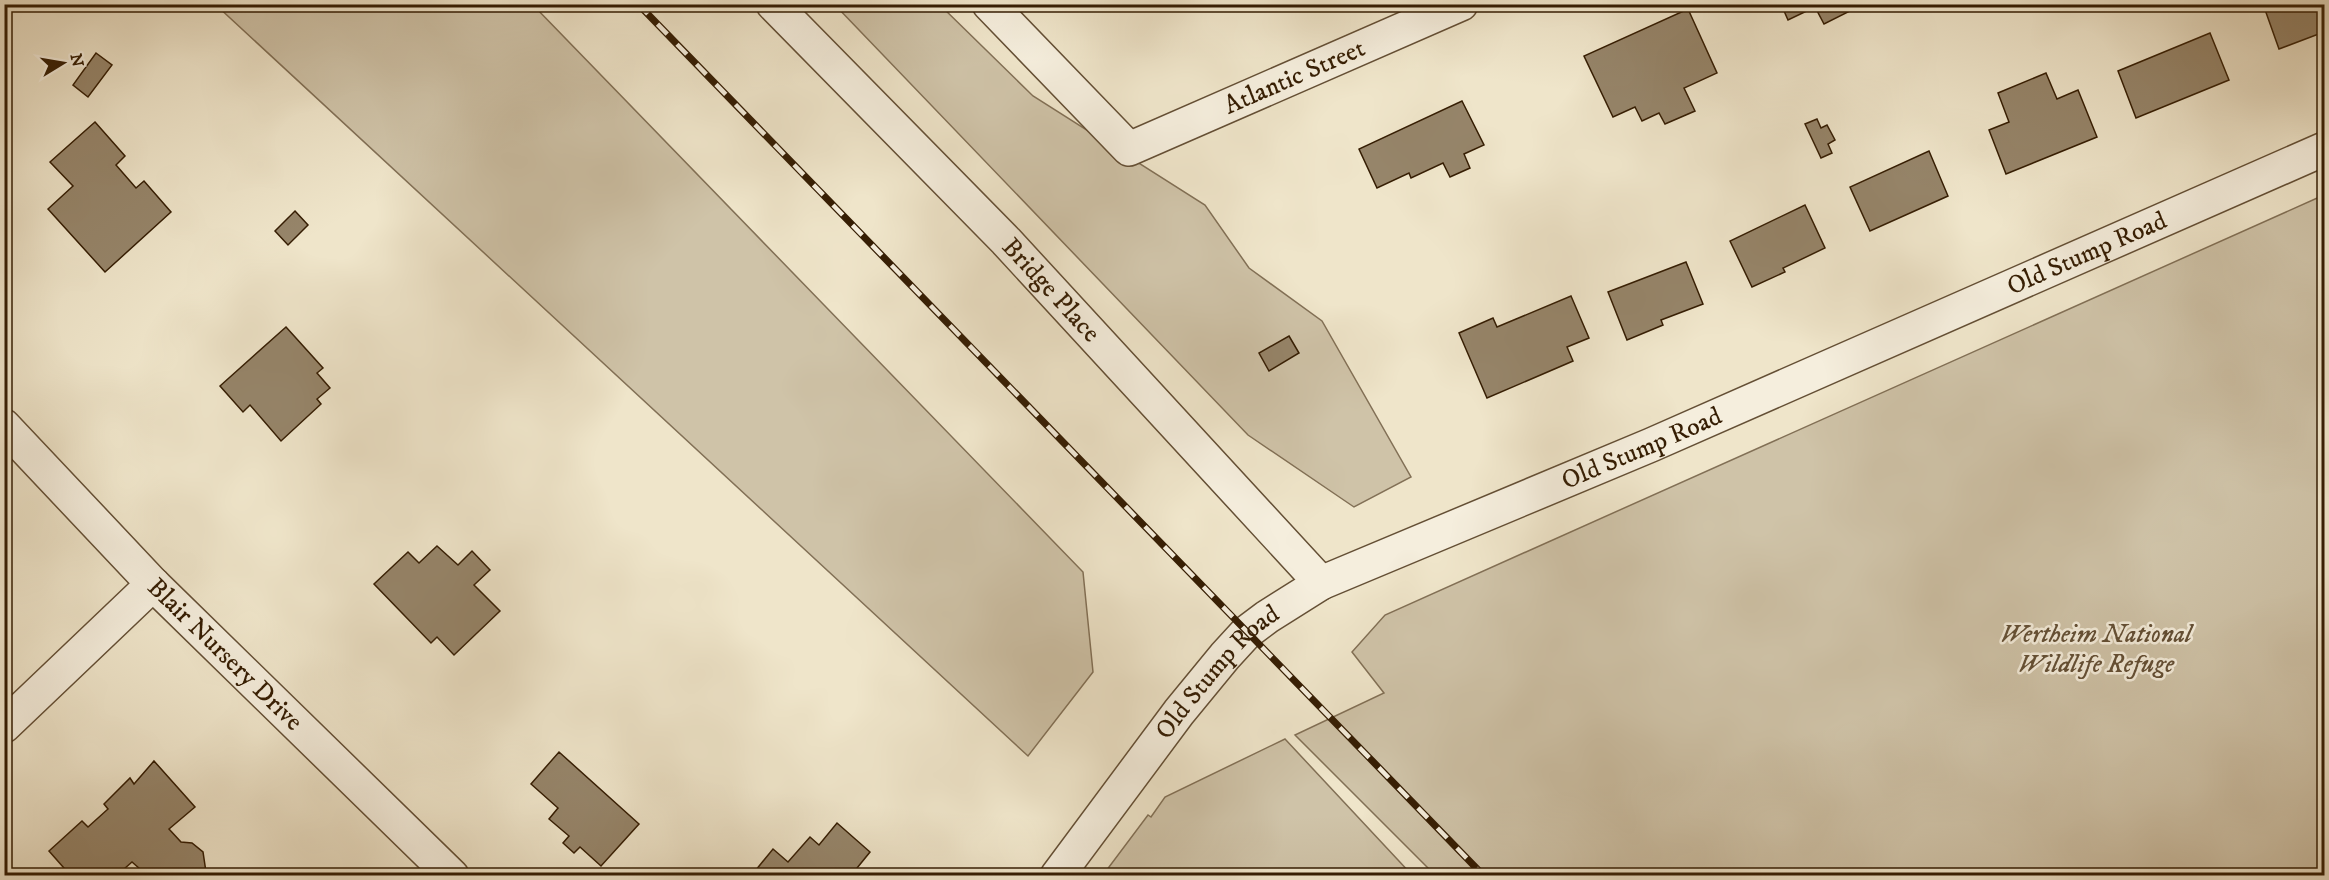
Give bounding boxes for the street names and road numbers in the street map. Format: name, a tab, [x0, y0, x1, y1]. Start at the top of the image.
street label: Atlantic Street	[1219, 32, 1370, 122]
street label: Old Stump Road	[2002, 204, 2172, 303]
street label: Bridge Place	[995, 231, 1108, 349]
street label: Old Stump Road	[1557, 399, 1727, 497]
street label: Blair Nursery Drive	[140, 571, 310, 738]
street label: Old Stump Road	[1148, 597, 1285, 746]

